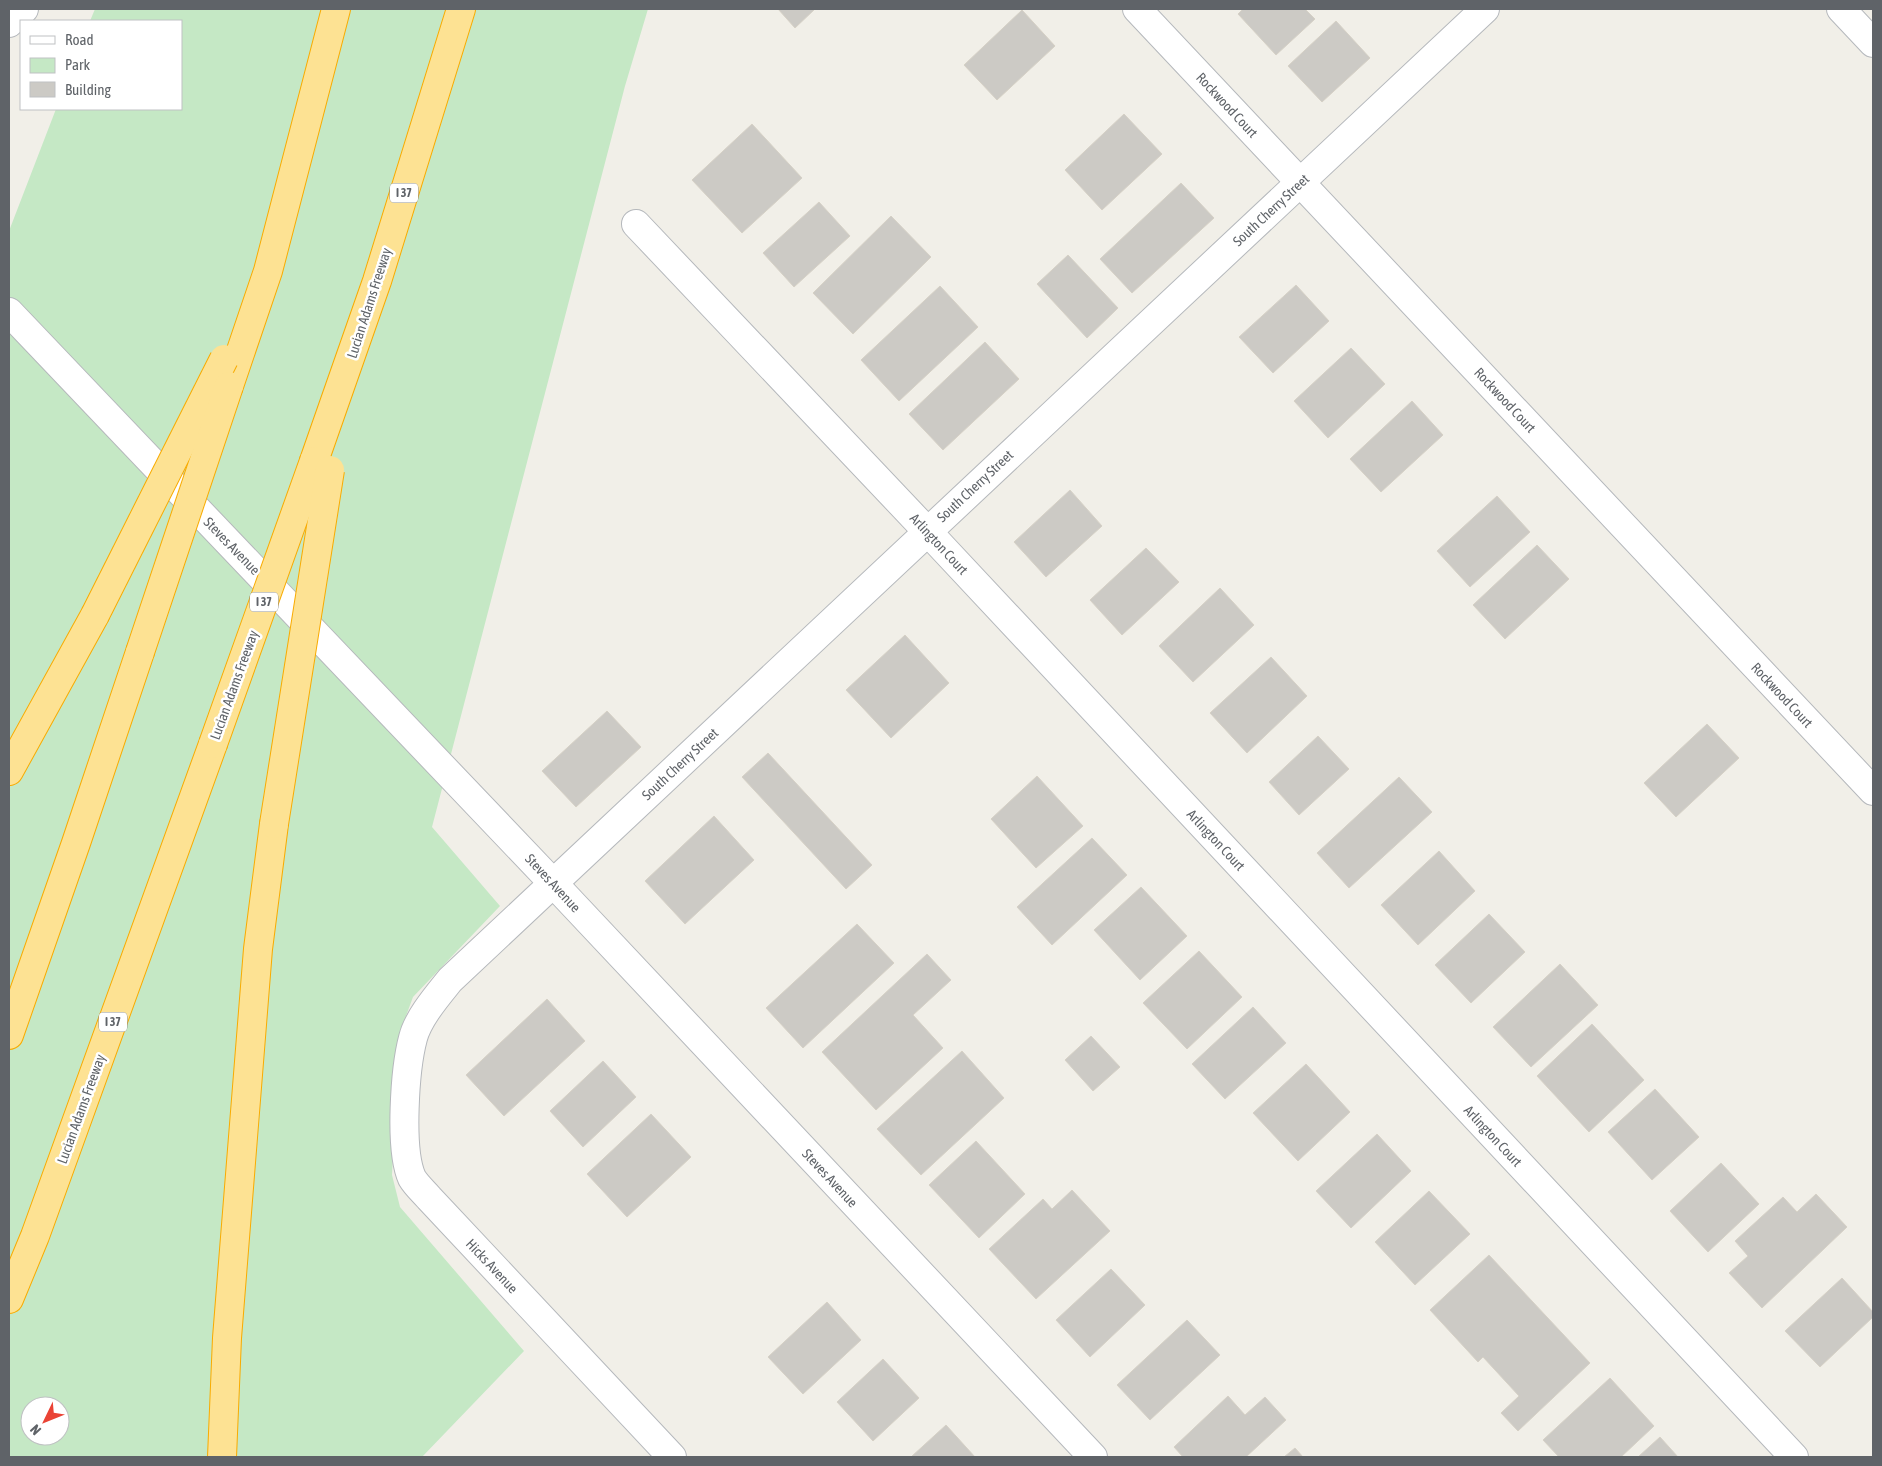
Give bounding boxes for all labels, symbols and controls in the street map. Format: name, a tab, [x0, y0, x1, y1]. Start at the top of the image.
legend	[20, 20, 182, 110]
text: Road	[65, 31, 94, 48]
text: Park	[65, 56, 90, 73]
street label: Rockwood Court	[1193, 69, 1261, 141]
text: Building	[65, 81, 111, 98]
street label: South Cherry Street	[1230, 171, 1312, 249]
road number: I 37	[390, 184, 418, 202]
street label: Lucian Adams Freeway	[344, 246, 394, 360]
street label: Rockwood Court	[1471, 364, 1539, 436]
street label: South Cherry Street	[934, 447, 1016, 525]
street label: Arlington Court	[907, 510, 971, 578]
street label: Steves Avenue	[201, 514, 263, 578]
road number: I 37	[250, 592, 278, 612]
street label: Lucian Adams Freeway	[207, 628, 261, 742]
street label: Rockwood Court	[1748, 659, 1816, 731]
street label: South Cherry Street	[639, 725, 721, 803]
street label: Arlington Court	[1184, 806, 1248, 874]
street label: Steves Avenue	[522, 851, 584, 915]
road number: I 37	[99, 1012, 127, 1032]
street label: Lucian Adams Freeway	[54, 1052, 108, 1166]
street label: Arlington Court	[1461, 1102, 1525, 1170]
street label: Steves Avenue	[799, 1146, 861, 1210]
street label: Hicks Avenue	[463, 1236, 521, 1296]
north arrow	[20, 1396, 70, 1446]
text: N	[27, 1421, 44, 1438]

